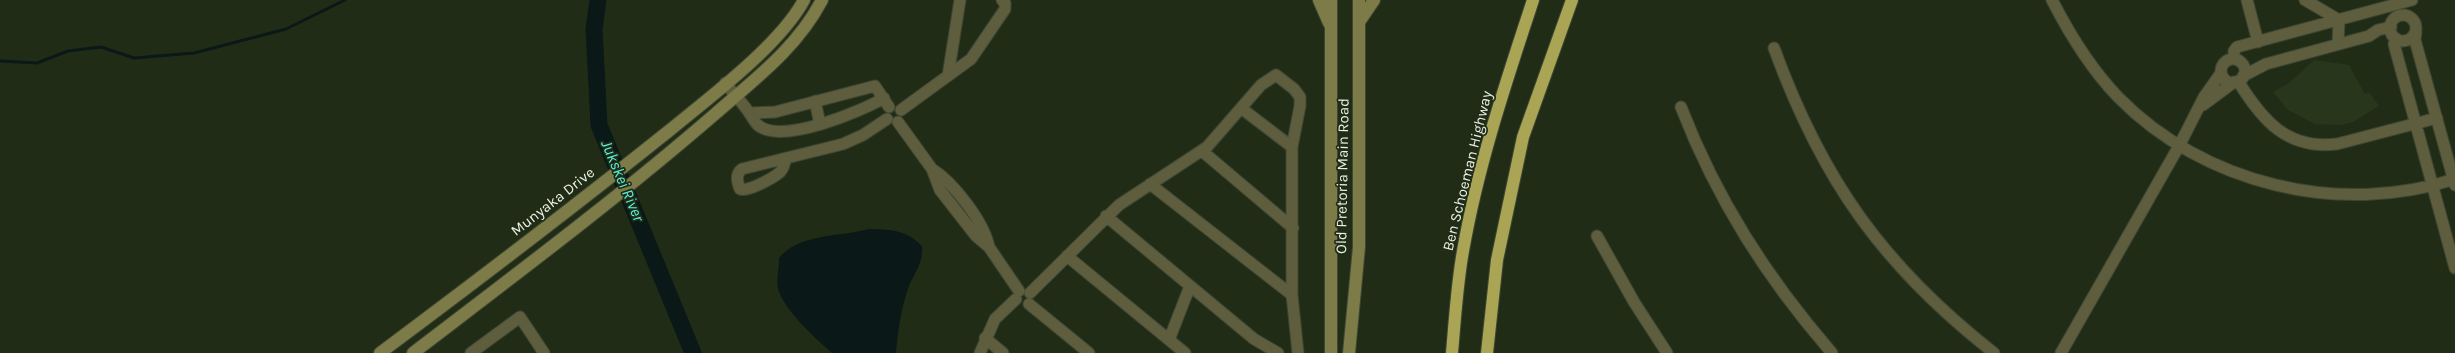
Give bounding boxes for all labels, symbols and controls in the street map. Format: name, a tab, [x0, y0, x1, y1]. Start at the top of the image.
street label: Ben Schoeman Highway	[1439, 89, 1497, 253]
street label: Old Pretoria Main Road	[1333, 98, 1353, 254]
water label: Jukskei River	[596, 137, 648, 225]
street label: Munyaka Drive	[508, 164, 598, 240]

